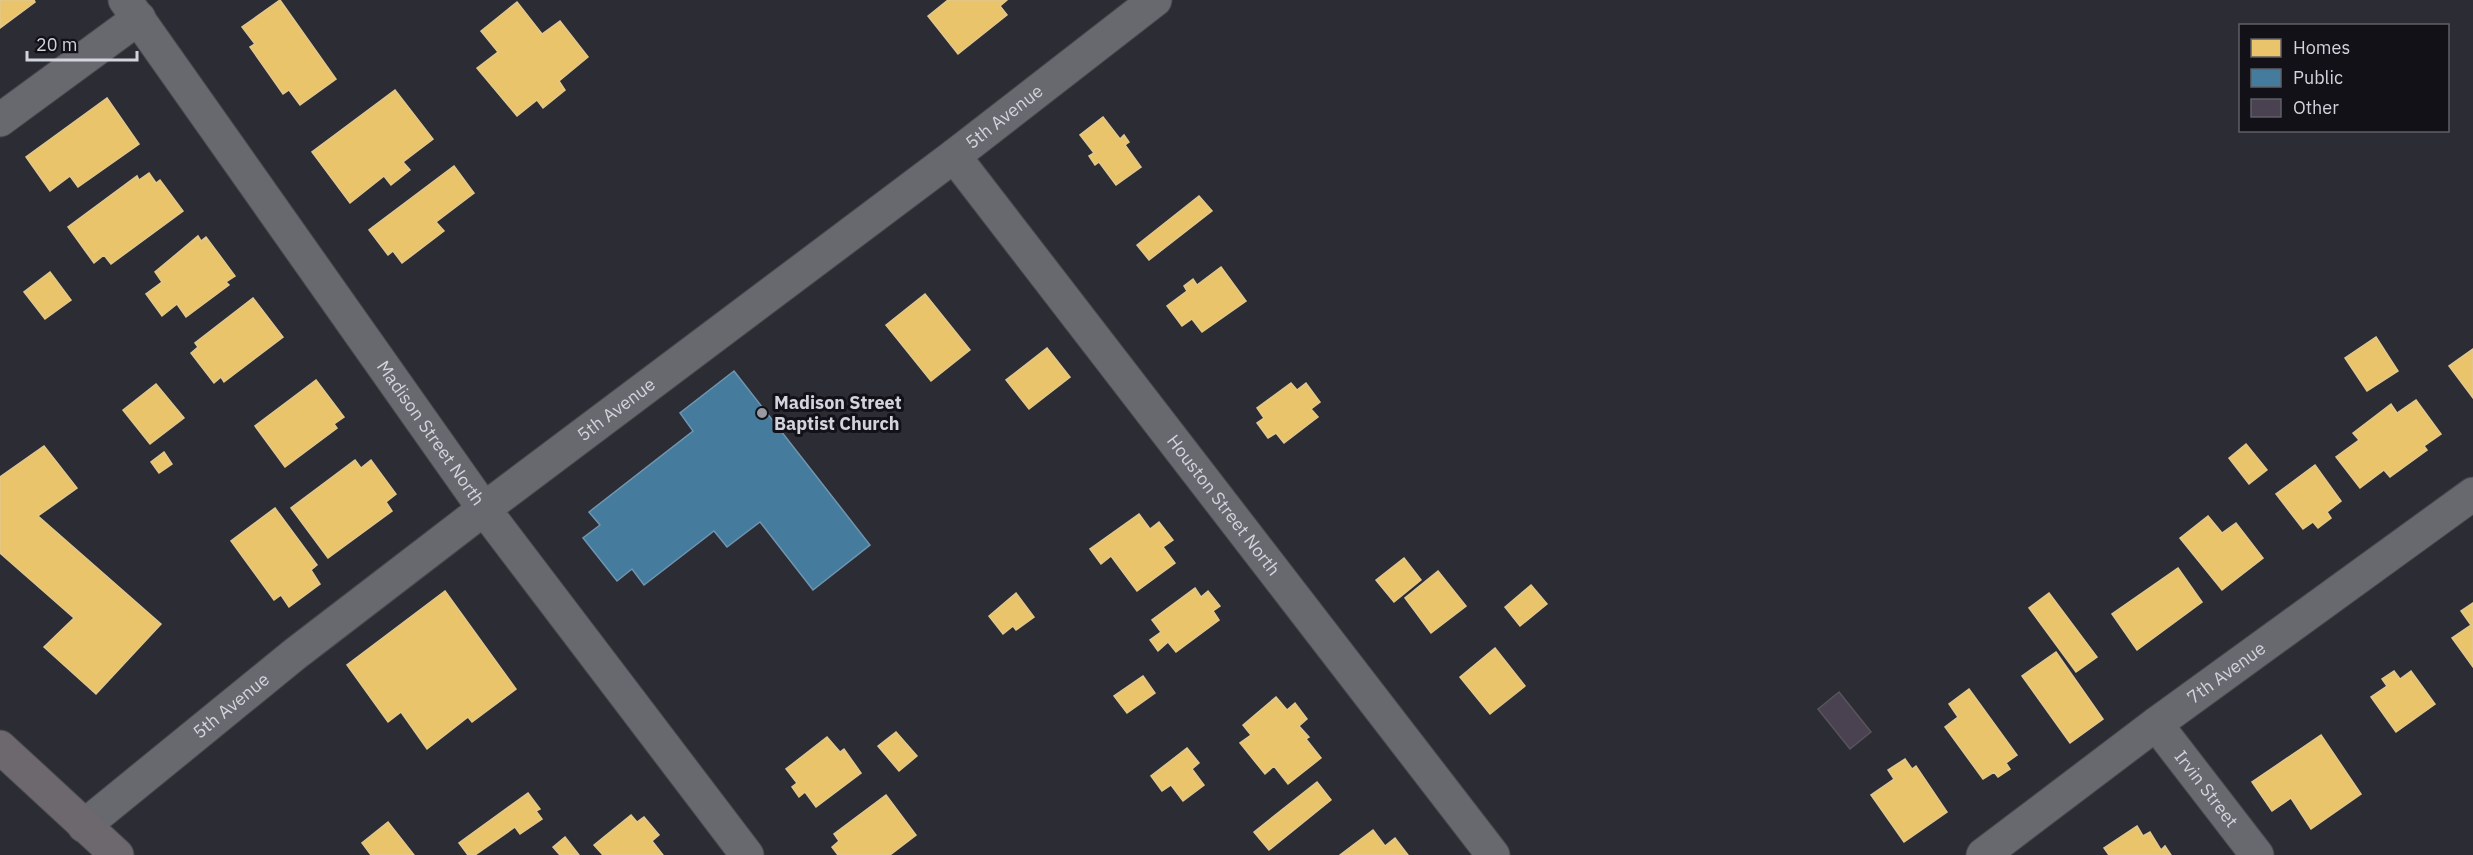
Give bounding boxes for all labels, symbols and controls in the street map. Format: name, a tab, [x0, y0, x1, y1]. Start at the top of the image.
scale bar	[27, 24, 136, 62]
legend	[2239, 24, 2449, 132]
text: 20 m	[36, 33, 78, 56]
text: Homes	[2293, 36, 2350, 59]
text: Public	[2293, 66, 2343, 89]
street label: 5th Avenue	[961, 79, 1047, 154]
text: Other	[2293, 96, 2339, 119]
street label: Madison Street North	[372, 356, 490, 510]
street label: 5th Avenue	[572, 372, 660, 446]
place label: Madison Street Baptist Church	[774, 391, 902, 435]
marker: Madison Street Baptist Church	[755, 406, 769, 420]
street label: Houston Street North	[1162, 430, 1285, 580]
street label: 7th Avenue	[2182, 636, 2270, 709]
street label: 5th Avenue	[188, 668, 274, 743]
street label: Irvin Street	[2169, 745, 2243, 832]

